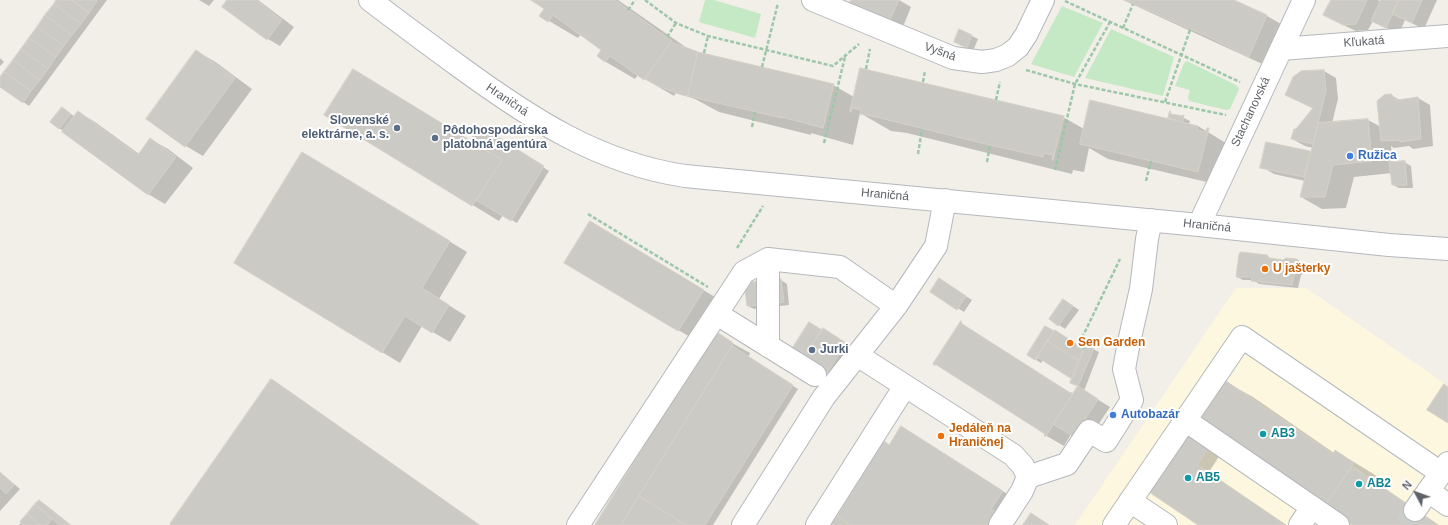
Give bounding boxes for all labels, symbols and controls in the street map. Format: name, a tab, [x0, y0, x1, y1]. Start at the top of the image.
street label: Kľukatá	[1343, 33, 1385, 51]
street label: Vyšná	[922, 40, 958, 64]
street label: Stachanovská	[1229, 75, 1273, 149]
street label: Hraničná	[483, 81, 531, 119]
place label: Slovenské elektrárne, a. s.	[302, 114, 389, 142]
marker: Slovenské elektrárne, a. s.	[392, 123, 402, 133]
place label: Pôdohospodárska platobná agentúra	[443, 124, 548, 152]
marker: Pôdohospodárska platobná agentúra	[430, 133, 440, 143]
place label: Ružica	[1358, 149, 1397, 163]
marker: Ružica	[1345, 151, 1355, 161]
street label: Hraničná	[860, 186, 910, 204]
street label: Hraničná	[1182, 216, 1232, 236]
place label: U jašterky	[1273, 262, 1330, 276]
marker: U jašterky	[1260, 264, 1270, 274]
place label: Sen Garden	[1078, 336, 1145, 350]
marker: Sen Garden	[1065, 338, 1075, 348]
place label: Jurki	[820, 343, 849, 357]
marker: Jurki	[807, 345, 817, 355]
place label: Autobazár	[1121, 408, 1180, 422]
marker: Autobazár	[1108, 410, 1118, 420]
place label: Jedáleň na Hraničnej	[949, 422, 1011, 450]
place label: AB3	[1271, 427, 1295, 441]
marker: AB3	[1258, 429, 1268, 439]
marker: Jedáleň na Hraničnej	[936, 431, 946, 441]
place label: AB5	[1196, 471, 1220, 485]
marker: AB5	[1183, 473, 1193, 483]
north arrow	[1396, 473, 1436, 513]
place label: AB2	[1367, 477, 1391, 491]
text: N	[1400, 478, 1414, 492]
marker: AB2	[1354, 479, 1364, 489]

